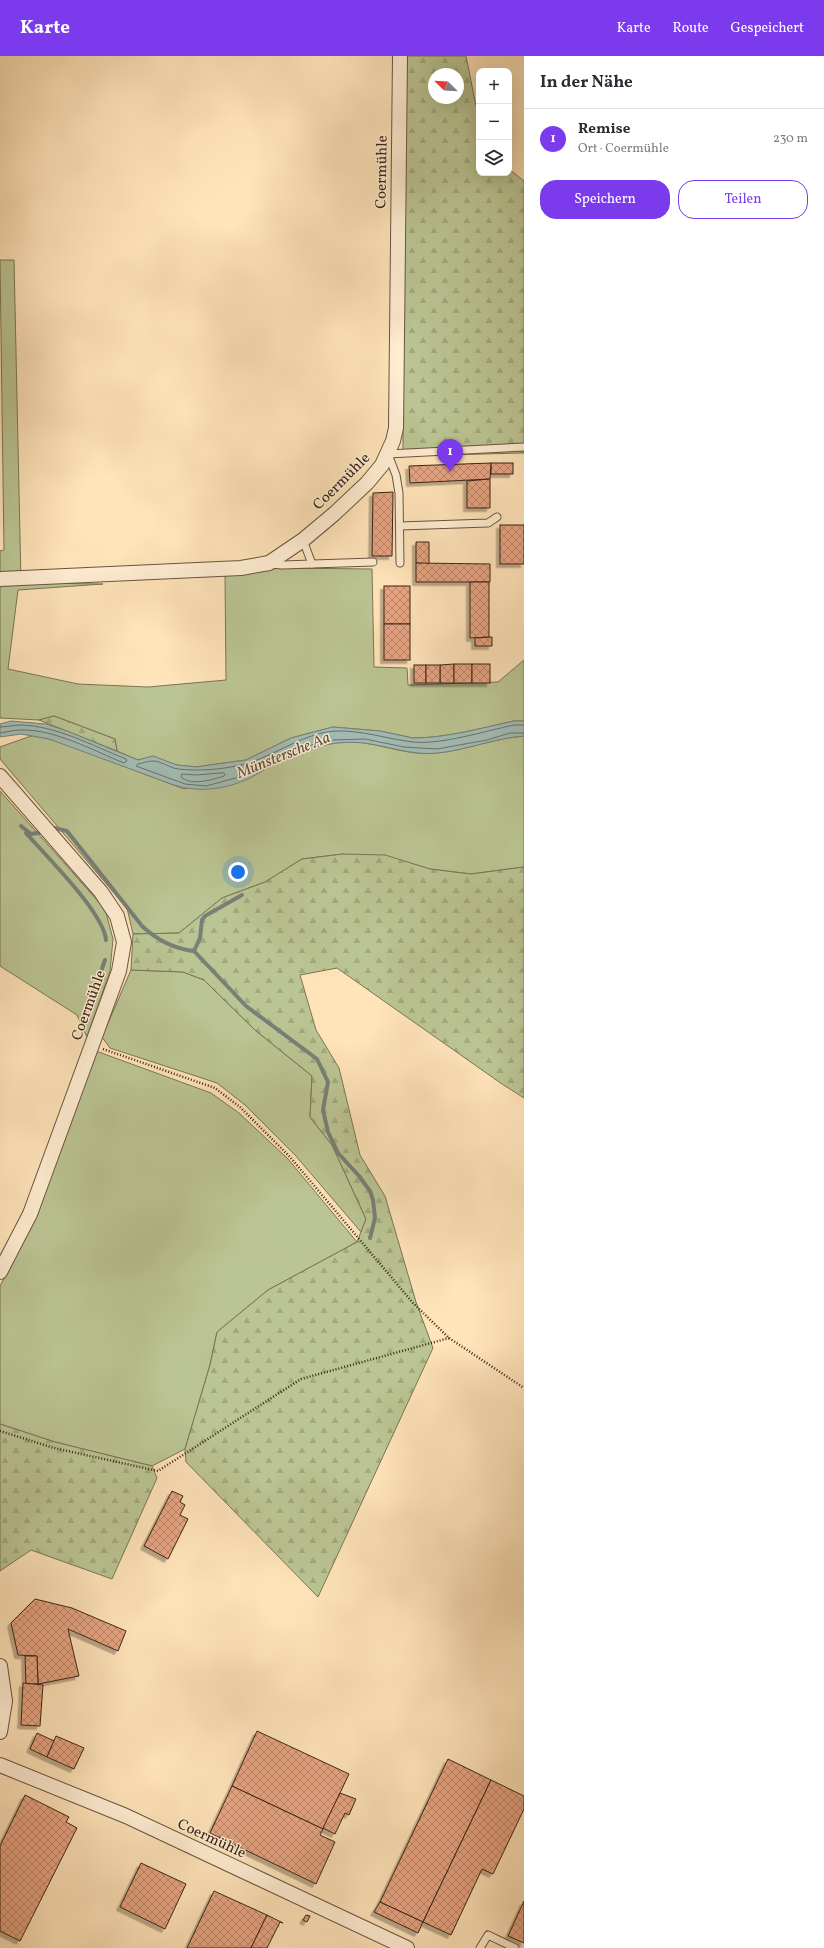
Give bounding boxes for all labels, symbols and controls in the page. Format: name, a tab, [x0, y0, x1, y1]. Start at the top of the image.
text: Karte	[20, 15, 70, 41]
text: Karte	[617, 19, 651, 38]
text: Route	[673, 19, 709, 38]
text: Gespeichert	[731, 19, 804, 38]
north arrow	[428, 68, 464, 104]
map controls	[476, 68, 512, 176]
button: +	[476, 68, 512, 104]
text: In der Nähe	[540, 71, 633, 94]
button: −	[476, 104, 512, 140]
text: Remise	[578, 119, 630, 140]
text: 1	[550, 130, 556, 148]
text: 230 m	[773, 130, 808, 148]
street label: Coermühle	[371, 135, 394, 209]
button: layers	[476, 140, 512, 176]
text: Ort · Coermühle	[578, 140, 669, 158]
button: Speichern	[540, 180, 670, 219]
button: Teilen	[678, 180, 808, 219]
pin: 1	[437, 439, 463, 472]
street label: Coermühle	[309, 449, 375, 515]
water label: Münstersche Aa	[233, 727, 334, 785]
your location	[228, 862, 248, 882]
street label: Coermühle	[67, 967, 112, 1044]
street label: Coermühle	[174, 1814, 249, 1864]

